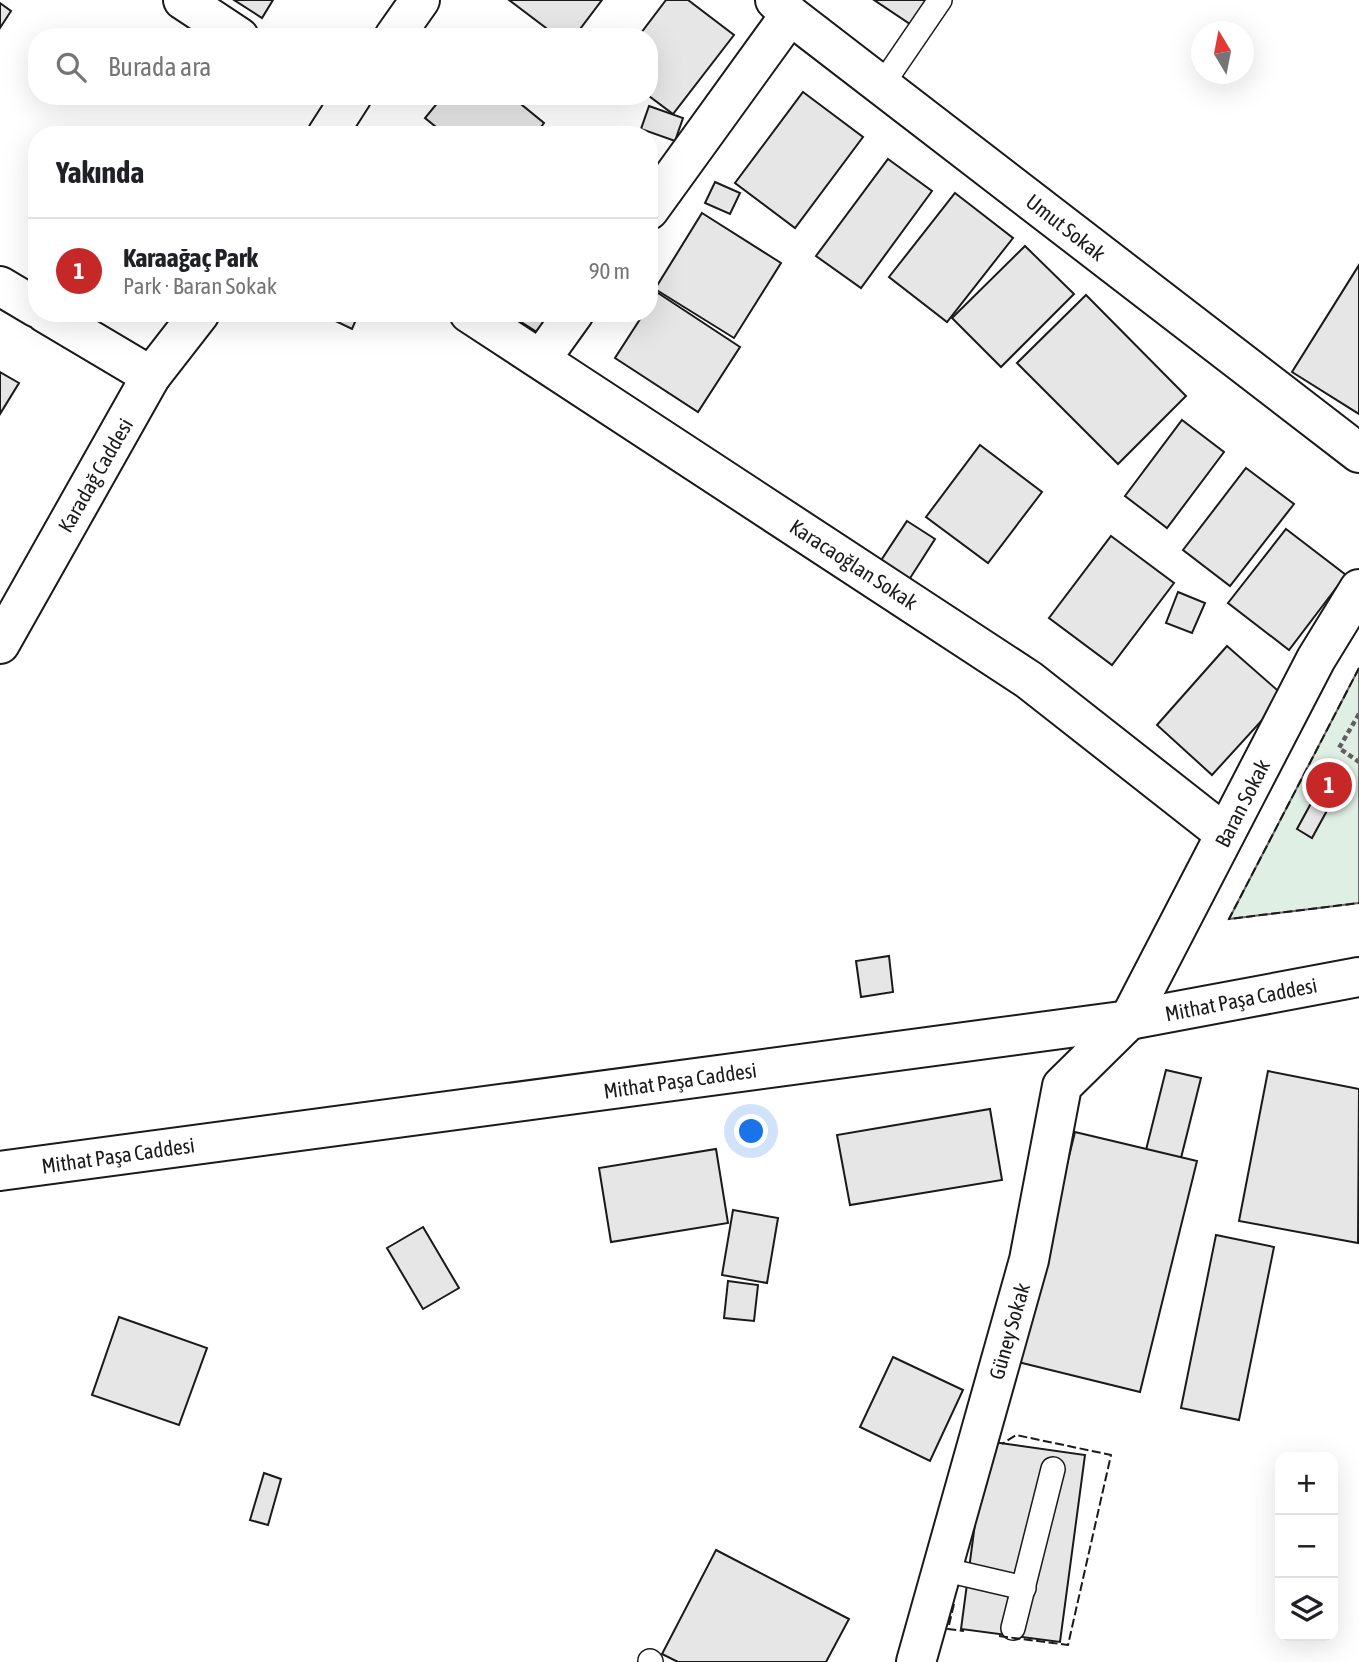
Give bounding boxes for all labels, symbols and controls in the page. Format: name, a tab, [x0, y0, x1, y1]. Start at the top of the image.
north arrow	[1191, 21, 1254, 84]
search box	[28, 28, 658, 105]
icon: search	[52, 48, 90, 86]
text: Burada ara	[108, 52, 211, 82]
text: Yakında	[56, 155, 144, 189]
street label: Umut Sokak	[1022, 189, 1110, 265]
text: Karaağaç Park	[123, 243, 258, 273]
text: 1	[74, 258, 84, 284]
text: 90 m	[589, 258, 630, 284]
text: Park · Baran Sokak	[123, 273, 277, 299]
street label: Karadağ Caddesi	[53, 414, 137, 536]
street label: Karacaoğlan Sokak	[786, 514, 922, 614]
street label: Baran Sokak	[1210, 755, 1274, 851]
pin: 1	[1306, 759, 1352, 811]
street label: Mithat Paşa Caddesi	[1163, 972, 1319, 1026]
street label: Mithat Paşa Caddesi	[602, 1057, 758, 1103]
your location	[734, 1114, 768, 1148]
street label: Mithat Paşa Caddesi	[40, 1132, 196, 1178]
street label: Güney Sokak	[984, 1280, 1034, 1382]
map controls	[1275, 1452, 1338, 1641]
button: +	[1275, 1452, 1338, 1515]
button: −	[1275, 1515, 1338, 1578]
button: layers	[1275, 1578, 1338, 1641]

